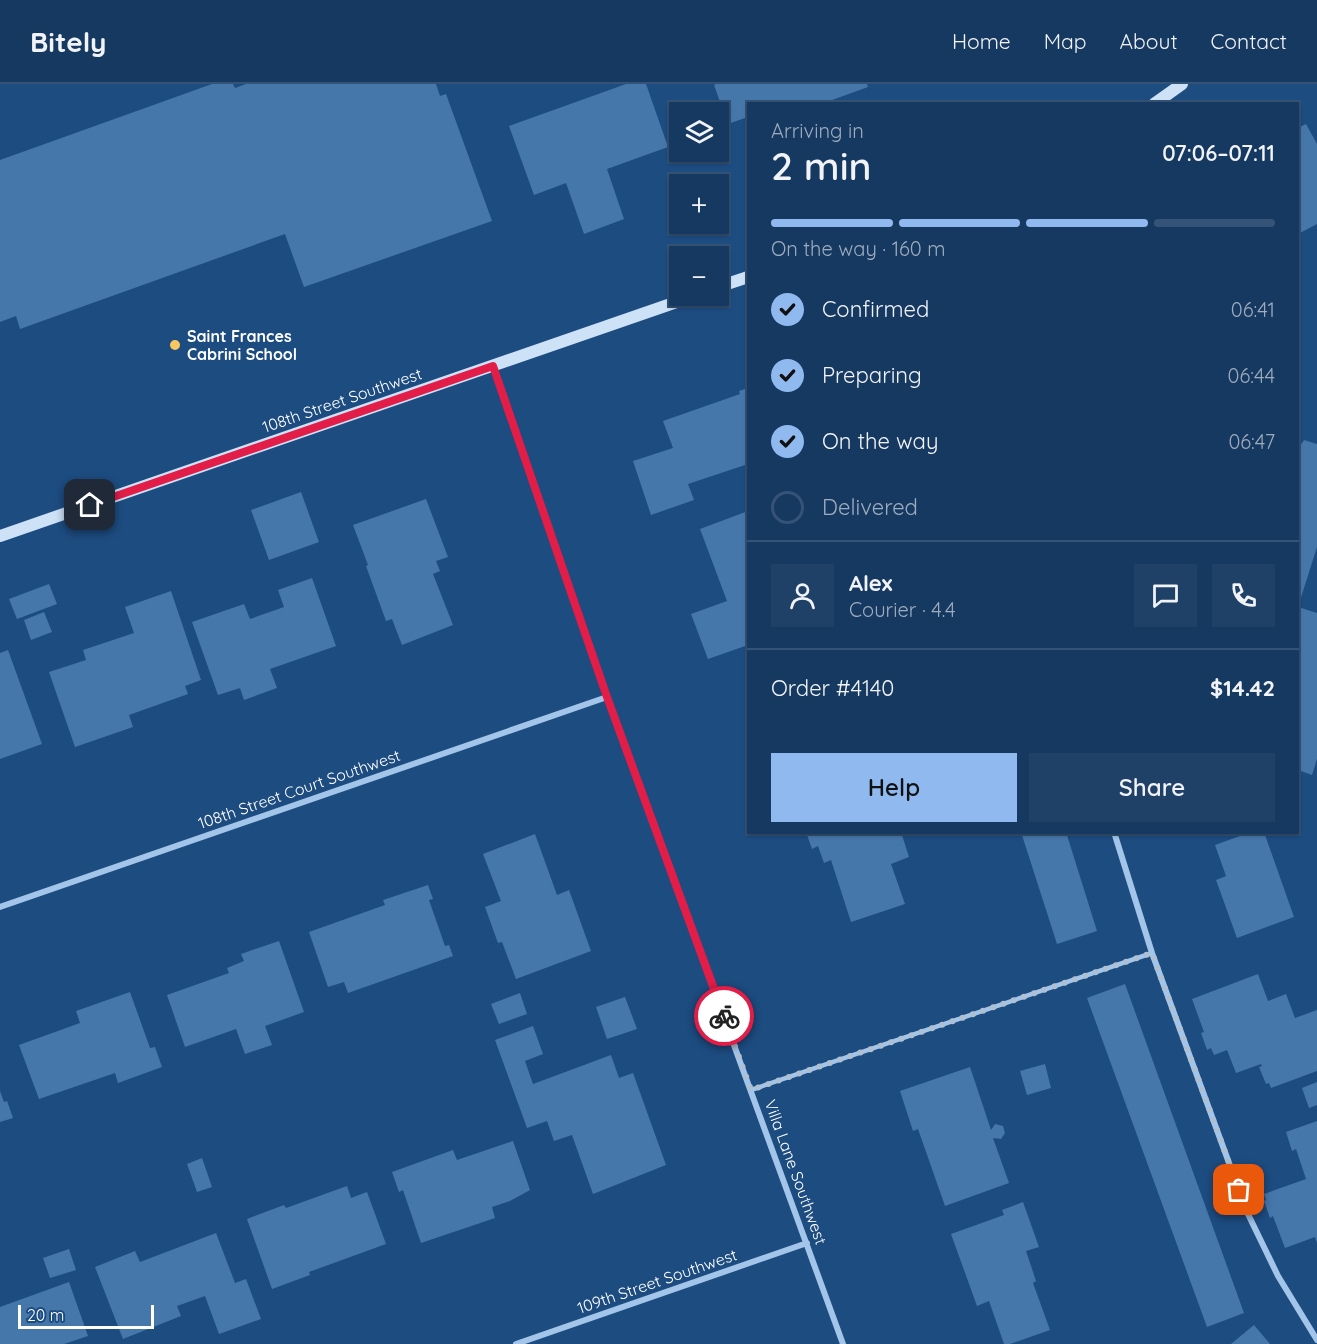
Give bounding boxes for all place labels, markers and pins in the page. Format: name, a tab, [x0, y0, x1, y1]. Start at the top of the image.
place label: Saint Frances Cabrini School	[187, 326, 297, 364]
marker: Saint Frances Cabrini School	[168, 338, 182, 352]
pin	[64, 479, 115, 530]
pin	[1213, 1164, 1264, 1215]

